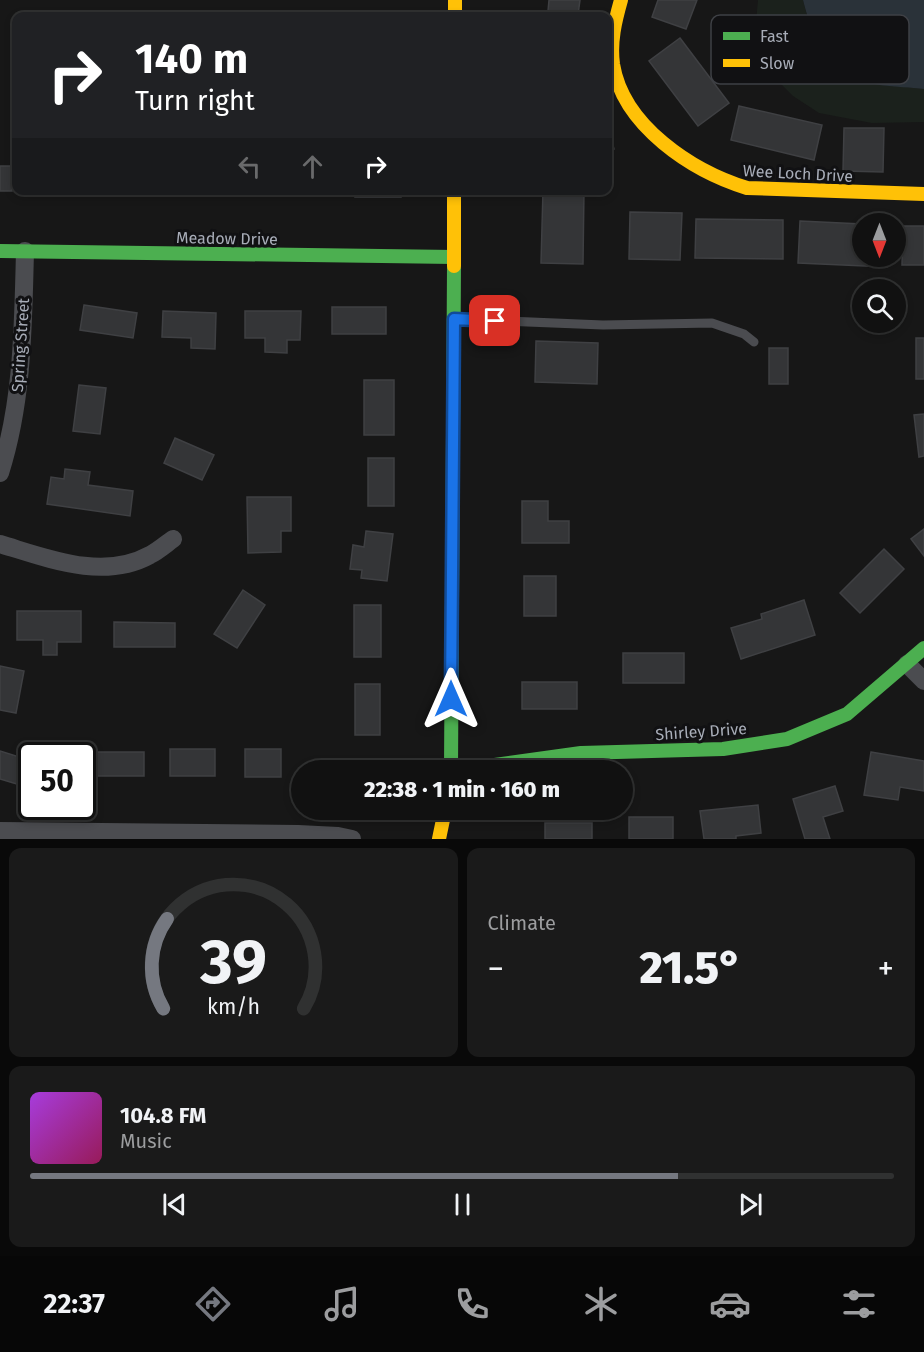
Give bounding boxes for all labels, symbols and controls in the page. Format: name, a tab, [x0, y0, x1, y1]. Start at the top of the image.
legend	[711, 15, 909, 84]
text: Fast	[760, 27, 789, 46]
text: 140 m	[135, 34, 248, 84]
icon: right	[36, 36, 114, 114]
text: Slow	[760, 54, 795, 73]
text: Turn right	[135, 85, 255, 117]
icon: left	[233, 150, 266, 183]
icon: ahead	[296, 150, 329, 183]
icon: right	[359, 150, 392, 183]
street label: Wee Loch Drive	[742, 161, 854, 186]
north arrow	[852, 213, 906, 267]
map controls	[852, 213, 906, 333]
street label: Meadow Drive	[176, 228, 278, 249]
button: search	[852, 279, 906, 333]
pin	[469, 295, 520, 346]
street label: Spring Street	[8, 297, 33, 393]
icon: arrive	[478, 304, 511, 337]
position arrow	[419, 667, 483, 731]
street label: Shirley Drive	[655, 719, 747, 744]
speed limit sign: 50	[18, 742, 96, 820]
text: 22:38 · 1 min · 160 m	[364, 776, 560, 803]
text: Climate	[488, 911, 556, 935]
text: 39	[199, 925, 267, 1000]
text: 21.5°	[639, 941, 742, 995]
text: −	[488, 949, 504, 989]
text: +	[878, 949, 894, 989]
text: km/h	[207, 995, 260, 1021]
text: 104.8 FM	[120, 1102, 206, 1129]
text: Music	[120, 1129, 172, 1153]
icon: previous	[158, 1188, 191, 1221]
icon: pause	[446, 1188, 479, 1221]
icon: next	[734, 1188, 767, 1221]
icon: directions	[192, 1283, 234, 1325]
icon: music	[321, 1283, 363, 1325]
icon: phone	[451, 1283, 493, 1325]
icon: climate	[580, 1283, 622, 1325]
icon: car	[709, 1283, 751, 1325]
icon: filters	[838, 1283, 880, 1325]
text: 22:37	[44, 1288, 105, 1320]

